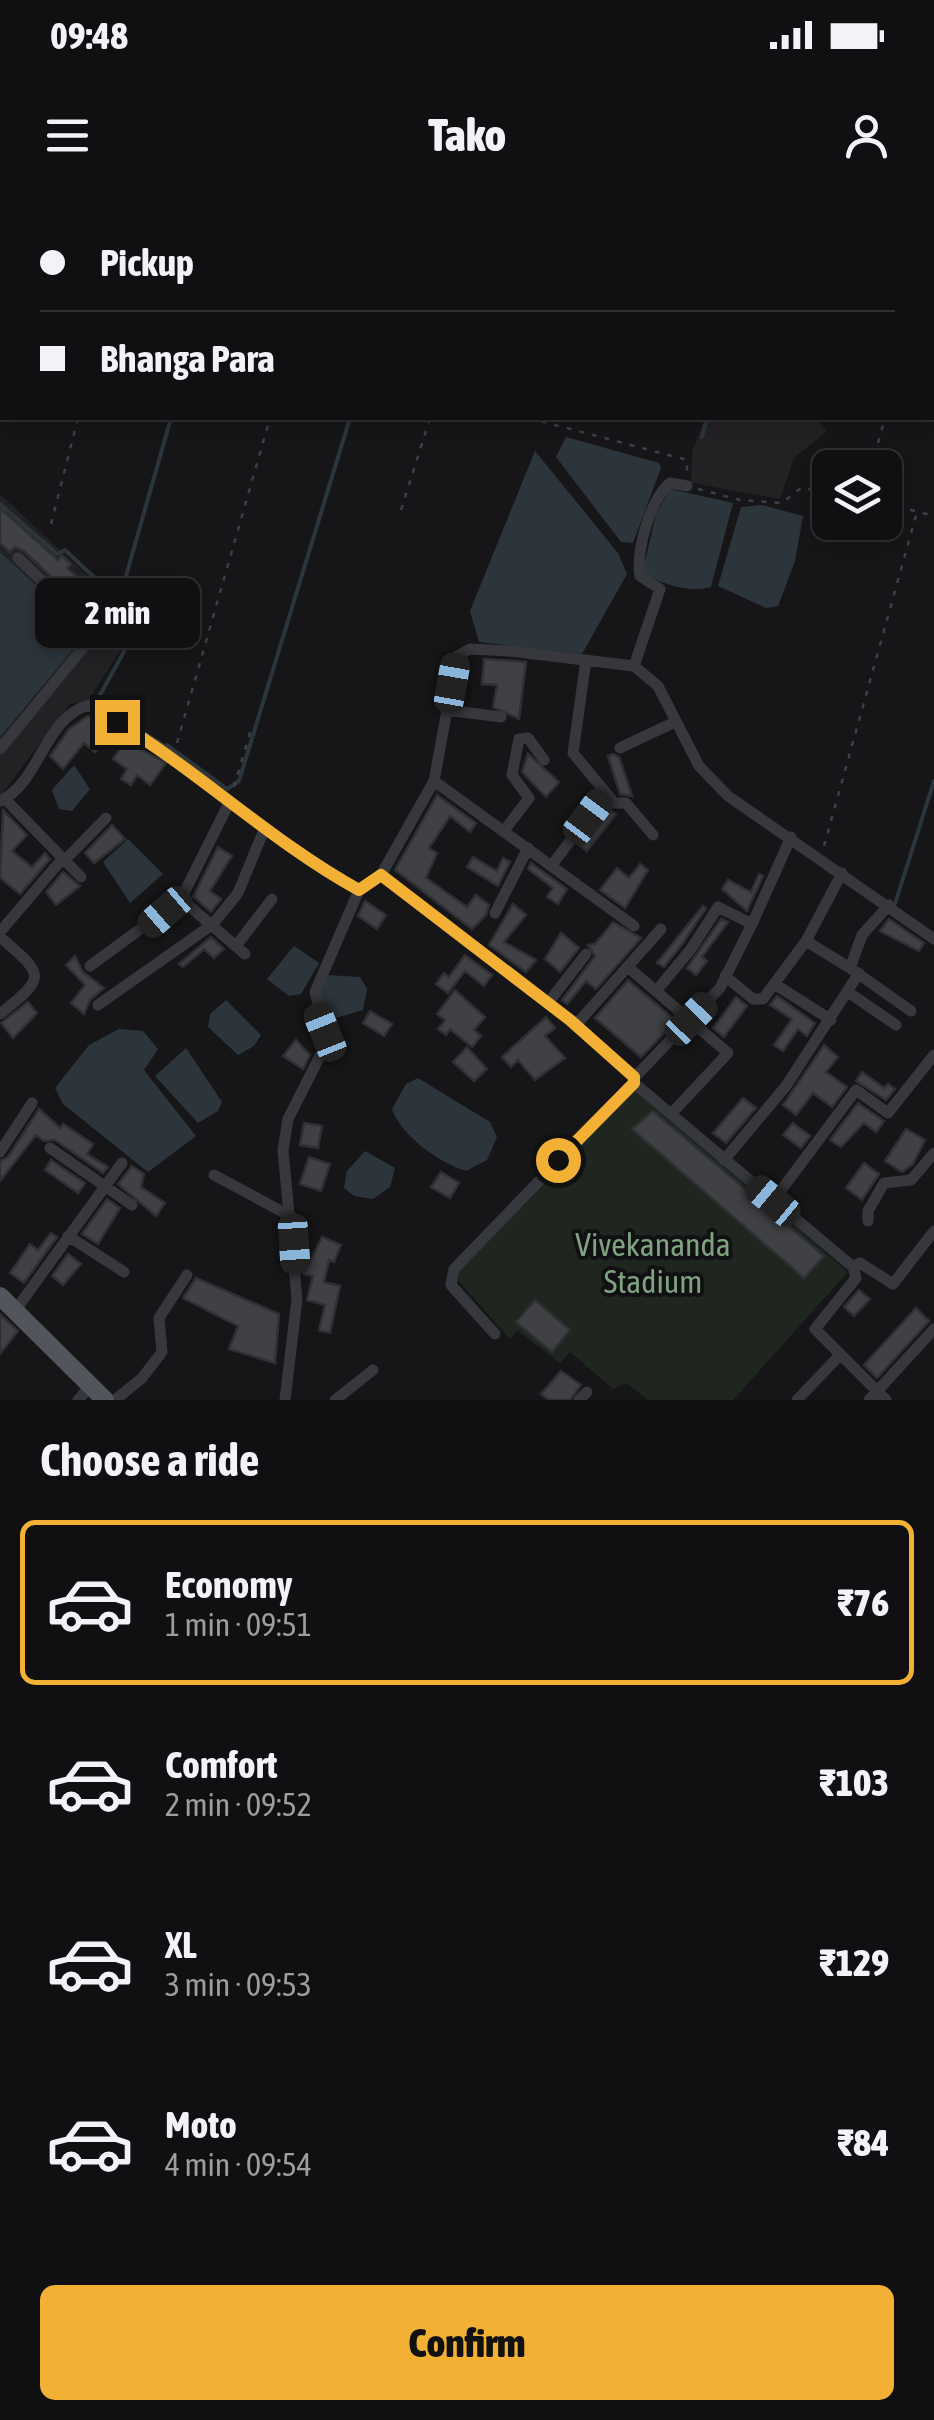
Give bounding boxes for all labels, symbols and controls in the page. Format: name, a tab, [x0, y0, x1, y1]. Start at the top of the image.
text: 09:48	[50, 14, 128, 57]
icon: menu	[40, 108, 95, 163]
icon: person	[839, 108, 894, 163]
text: Tako	[428, 109, 506, 161]
text: Pickup	[100, 241, 194, 284]
text: Bhanga Para	[100, 337, 275, 380]
map controls	[812, 450, 902, 540]
button: layers	[812, 450, 902, 540]
callout: 2 min	[34, 577, 200, 647]
text: 2 min	[85, 594, 150, 631]
car	[432, 651, 472, 715]
route end	[95, 700, 140, 745]
car	[558, 784, 618, 850]
car	[133, 881, 197, 943]
car	[659, 987, 723, 1051]
car	[300, 999, 350, 1065]
route start	[536, 1138, 581, 1183]
car	[740, 1170, 806, 1232]
car	[277, 1213, 311, 1275]
park label: Vivekananda Stadium	[575, 1226, 731, 1300]
text: Choose a ride	[40, 1434, 259, 1486]
icon: car	[45, 1558, 135, 1648]
text: Economy	[165, 1563, 292, 1606]
text: ₹76	[837, 1581, 889, 1624]
text: 1 min · 09:51	[165, 1606, 312, 1643]
icon: car	[45, 1738, 135, 1828]
text: Comfort	[165, 1743, 277, 1786]
text: ₹103	[819, 1761, 889, 1804]
text: 2 min · 09:52	[165, 1786, 312, 1823]
icon: car	[45, 1918, 135, 2008]
text: XL	[165, 1923, 197, 1966]
text: ₹129	[819, 1941, 889, 1984]
text: 3 min · 09:53	[165, 1966, 312, 2003]
icon: car	[45, 2098, 135, 2188]
text: Moto	[165, 2103, 237, 2146]
text: ₹84	[837, 2121, 889, 2164]
text: 4 min · 09:54	[165, 2146, 312, 2183]
button: Confirm	[40, 2285, 894, 2400]

